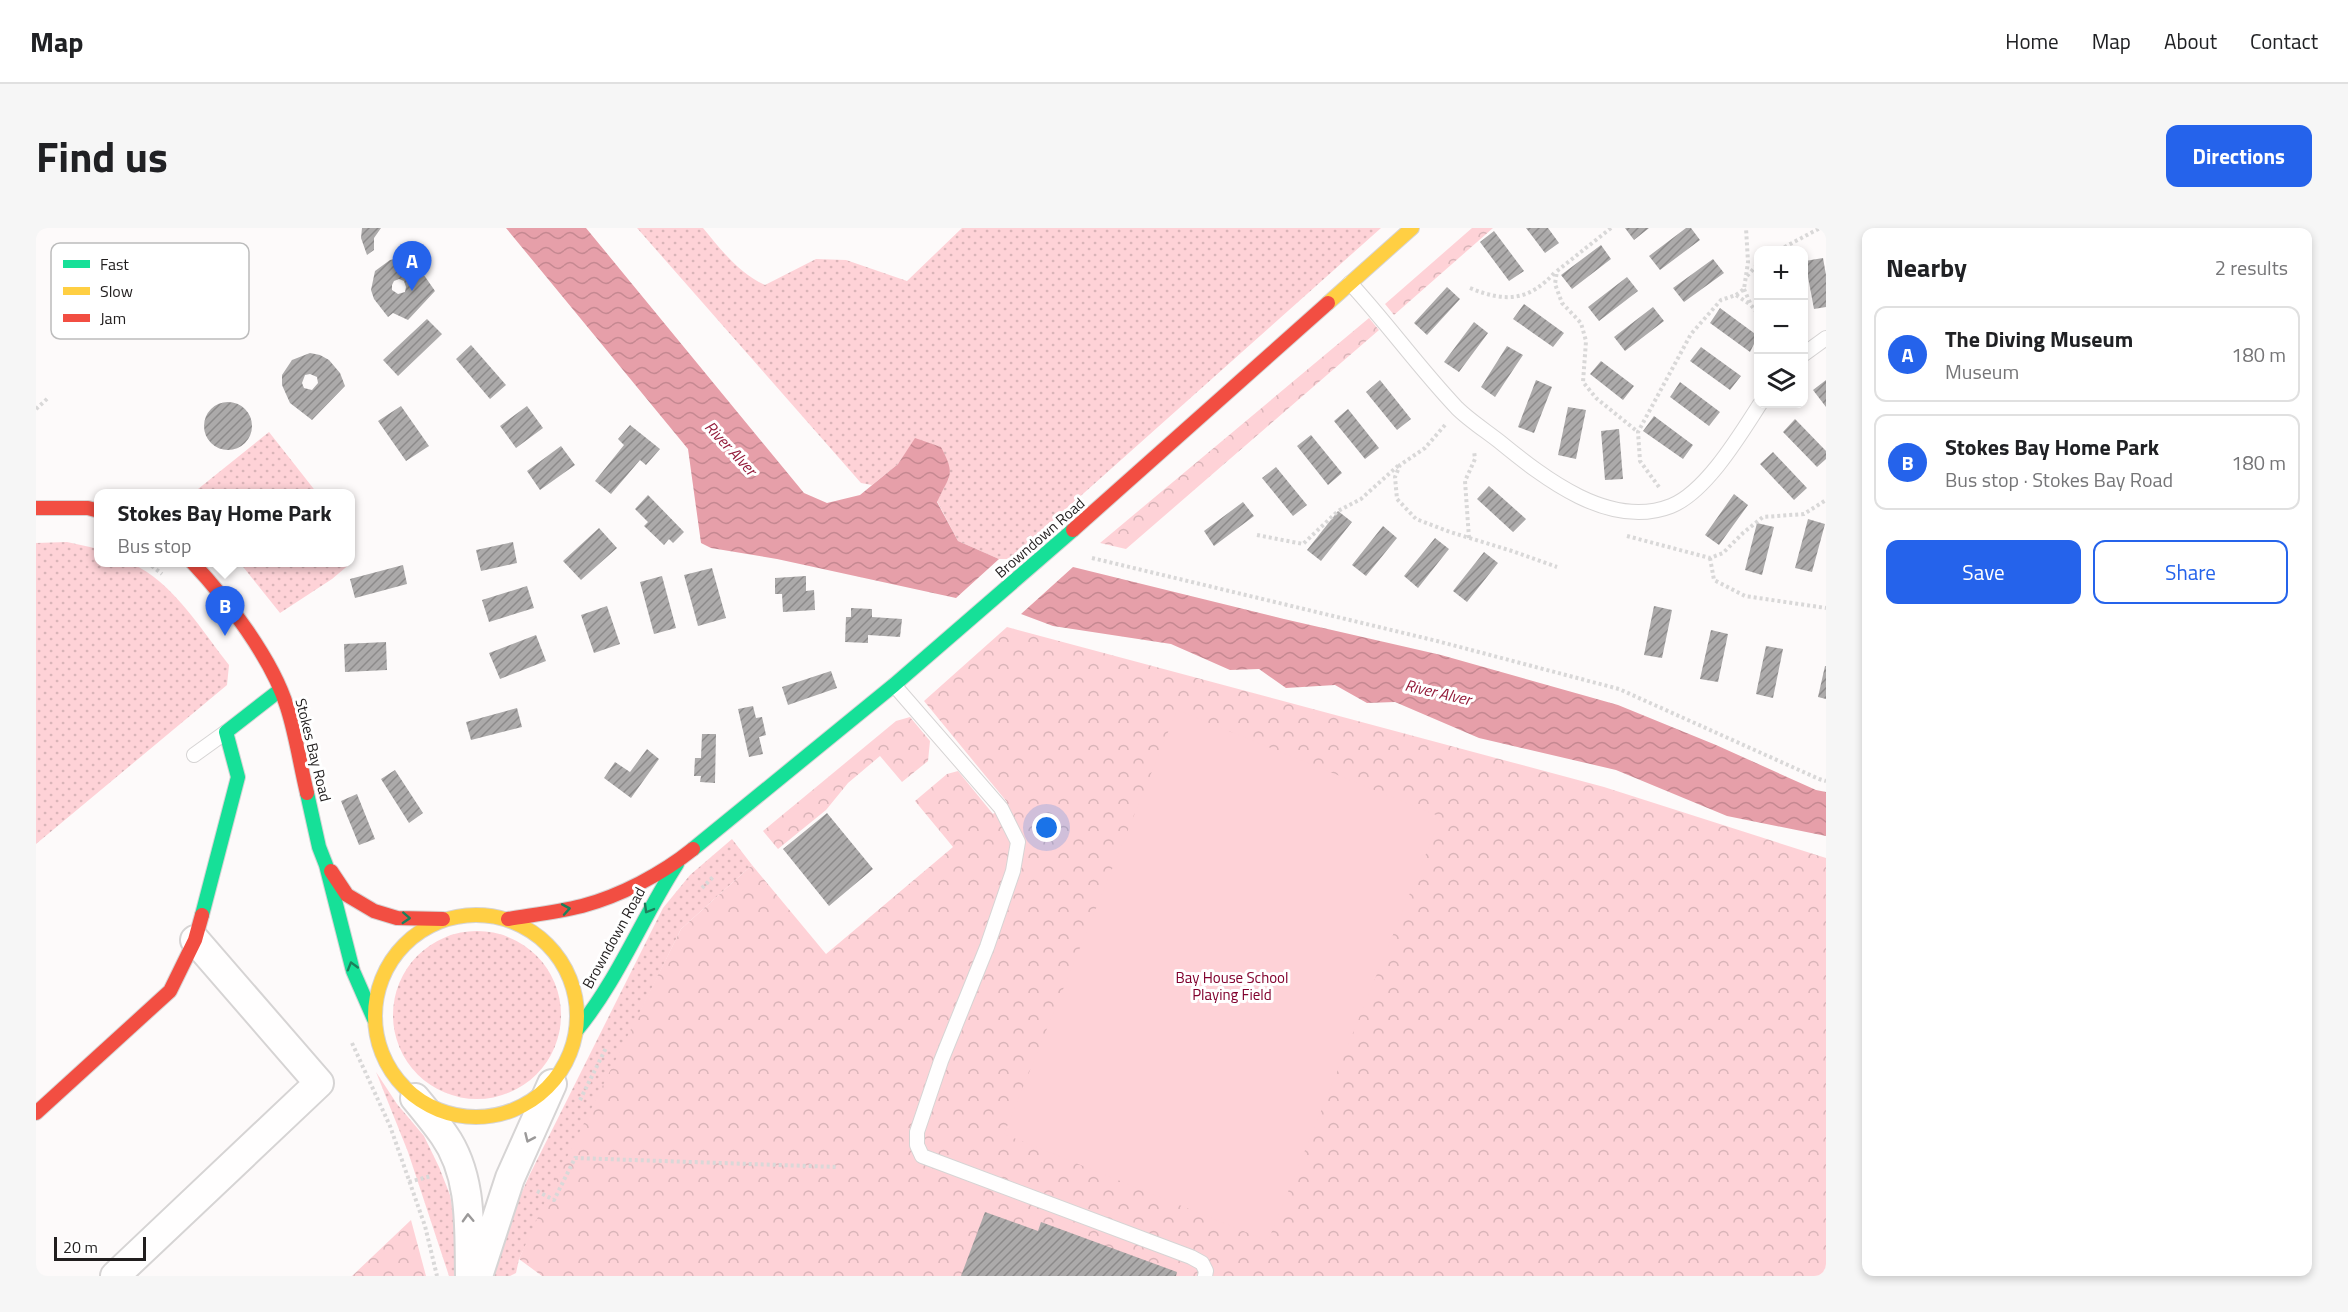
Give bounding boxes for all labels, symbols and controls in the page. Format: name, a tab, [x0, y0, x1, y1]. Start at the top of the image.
text: Map	[30, 20, 84, 63]
text: Home	[2005, 25, 2059, 57]
text: Map	[2092, 25, 2131, 57]
text: About	[2164, 25, 2217, 57]
text: Contact	[2250, 25, 2318, 57]
text: Find us	[36, 124, 168, 188]
button: Directions	[2166, 125, 2312, 187]
pin: A	[392, 242, 431, 291]
legend	[51, 243, 249, 339]
map controls	[1754, 246, 1808, 408]
button: +	[1754, 246, 1808, 300]
text: Nearby	[1886, 248, 1967, 287]
text: Fast	[100, 252, 129, 276]
text: 2 results	[2215, 252, 2288, 283]
text: Slow	[100, 279, 133, 303]
button: −	[1754, 300, 1808, 354]
text: Jam	[100, 306, 126, 330]
text: The Diving Museum	[1945, 322, 2133, 356]
text: A	[1901, 339, 1914, 370]
text: 180 m	[2231, 339, 2286, 370]
button: layers	[1754, 354, 1808, 408]
text: Museum	[1945, 356, 2019, 387]
water label: River Alver	[699, 415, 764, 482]
text: Stokes Bay Home Park	[1945, 430, 2159, 464]
text: B	[1901, 447, 1914, 478]
text: 180 m	[2231, 447, 2286, 478]
text: Bus stop · Stokes Bay Road	[1945, 464, 2173, 495]
popup	[94, 489, 355, 567]
street label: Browndown Road	[990, 492, 1090, 583]
text: Stokes Bay Home Park	[117, 496, 332, 530]
text: Bus stop	[117, 530, 192, 561]
button: Save	[1886, 540, 2081, 604]
button: Share	[2093, 540, 2288, 604]
pin: B	[206, 586, 244, 636]
water label: River Alver	[1403, 673, 1475, 712]
street label: Stokes Bay Road	[290, 696, 337, 804]
your location	[1032, 813, 1061, 842]
street label: Browndown Road	[576, 883, 651, 993]
one-way arrow	[560, 903, 570, 916]
one-way arrow	[644, 903, 656, 913]
one-way arrow	[401, 911, 410, 924]
one-way arrow	[347, 961, 359, 972]
park label: Bay House School Playing Field	[1175, 966, 1289, 1006]
one-way arrow	[524, 1131, 536, 1142]
one-way arrow	[462, 1213, 475, 1222]
scale bar	[54, 1234, 146, 1262]
text: 20 m	[63, 1235, 98, 1259]

